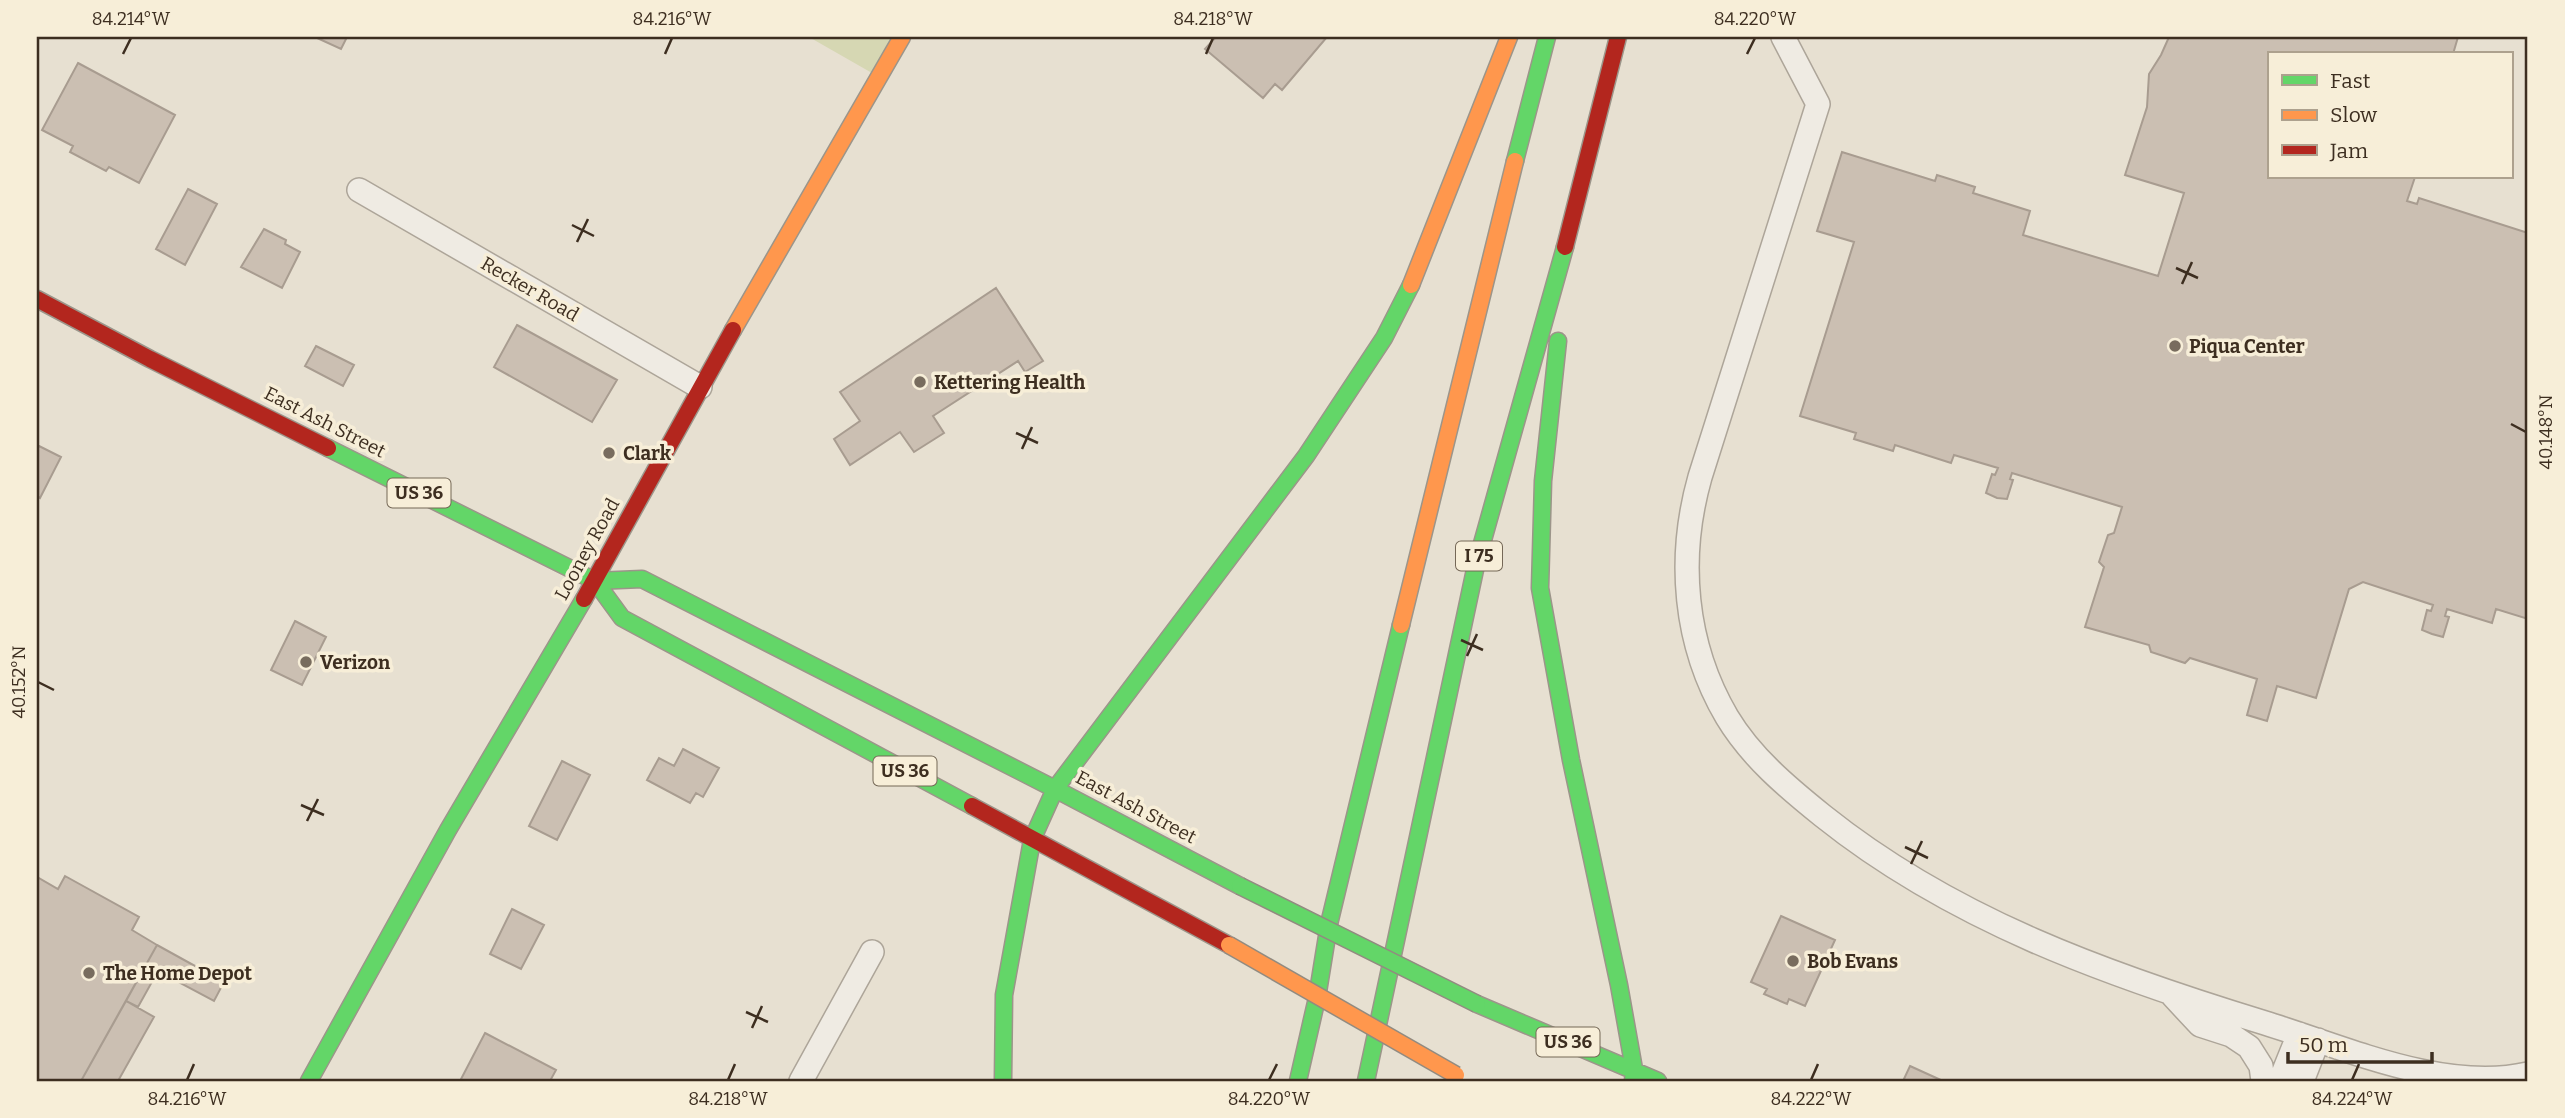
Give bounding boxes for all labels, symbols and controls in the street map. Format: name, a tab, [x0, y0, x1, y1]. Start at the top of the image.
text: 84.214°W	[92, 8, 171, 30]
text: 84.216°W	[633, 8, 712, 30]
text: 84.218°W	[1173, 8, 1253, 30]
text: 84.220°W	[1714, 8, 1797, 30]
legend	[2268, 52, 2512, 178]
text: Fast	[2330, 68, 2371, 94]
text: Slow	[2330, 102, 2377, 128]
text: Jam	[2329, 138, 2368, 164]
street label: Recker Road	[477, 252, 583, 326]
place label: Piqua Center	[2189, 335, 2305, 358]
marker: Piqua Center	[2167, 338, 2183, 354]
place label: Kettering Health	[934, 371, 1085, 394]
marker: Kettering Health	[912, 374, 928, 390]
street label: East Ash Street	[260, 382, 390, 463]
text: 40.148°N	[2535, 394, 2557, 470]
place label: Clark	[623, 442, 672, 465]
marker: Clark	[601, 445, 617, 461]
road number: US 36	[388, 478, 450, 508]
street label: Looney Road	[550, 494, 624, 604]
road number: I 75	[1456, 542, 1502, 570]
text: 40.152°N	[8, 646, 30, 718]
place label: Verizon	[320, 651, 391, 674]
marker: Verizon	[298, 654, 314, 670]
road number: US 36	[874, 756, 936, 786]
street label: East Ash Street	[1072, 766, 1200, 848]
place label: Bob Evans	[1807, 950, 1898, 973]
marker: Bob Evans	[1785, 953, 1801, 969]
place label: The Home Depot	[103, 962, 252, 985]
marker: The Home Depot	[81, 965, 97, 981]
scale bar	[2288, 1020, 2432, 1064]
road number: US 36	[1536, 1028, 1600, 1056]
text: 50 m	[2299, 1032, 2348, 1058]
text: 84.216°W	[148, 1088, 227, 1110]
text: 84.218°W	[688, 1088, 768, 1110]
text: 84.220°W	[1228, 1088, 1311, 1110]
text: 84.222°W	[1770, 1088, 1852, 1110]
text: 84.224°W	[2312, 1088, 2393, 1110]

